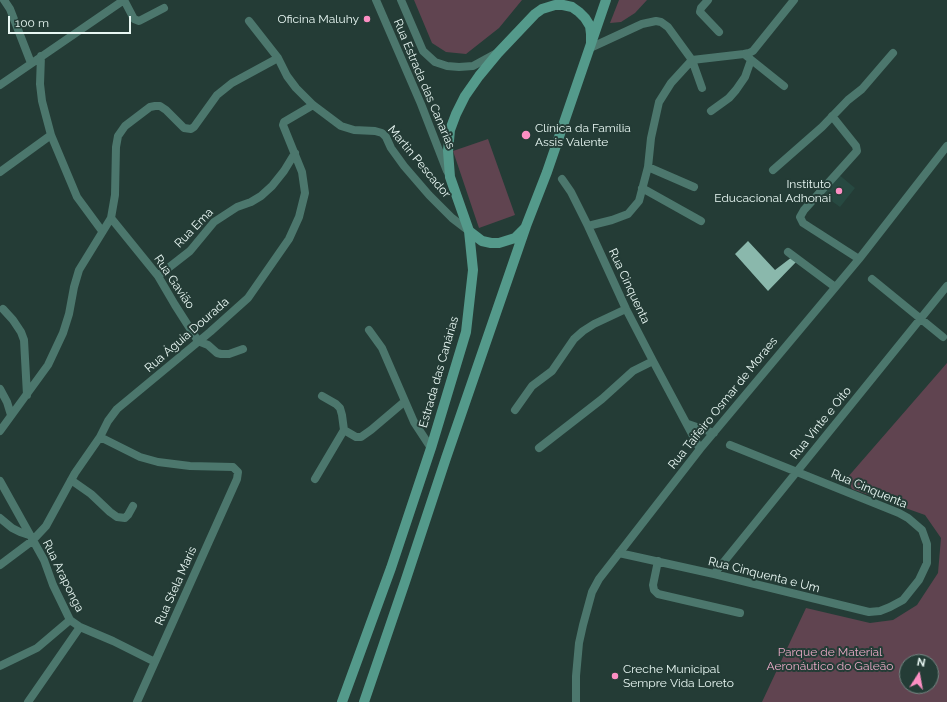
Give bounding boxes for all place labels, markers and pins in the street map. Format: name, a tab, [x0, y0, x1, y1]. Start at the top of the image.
place label: Oficina Maluhy	[277, 12, 359, 26]
marker: Oficina Maluhy	[362, 14, 372, 24]
place label: Clínica da Família Assis Valente	[535, 121, 631, 149]
marker: Clínica da Família Assis Valente	[520, 129, 532, 141]
place label: Instituto Educacional Adhonai	[714, 177, 831, 205]
marker: Instituto Educacional Adhonai	[834, 186, 844, 196]
place label: Creche Municipal Sempre Vida Loreto	[623, 662, 734, 690]
marker: Creche Municipal Sempre Vida Loreto	[610, 671, 620, 681]

